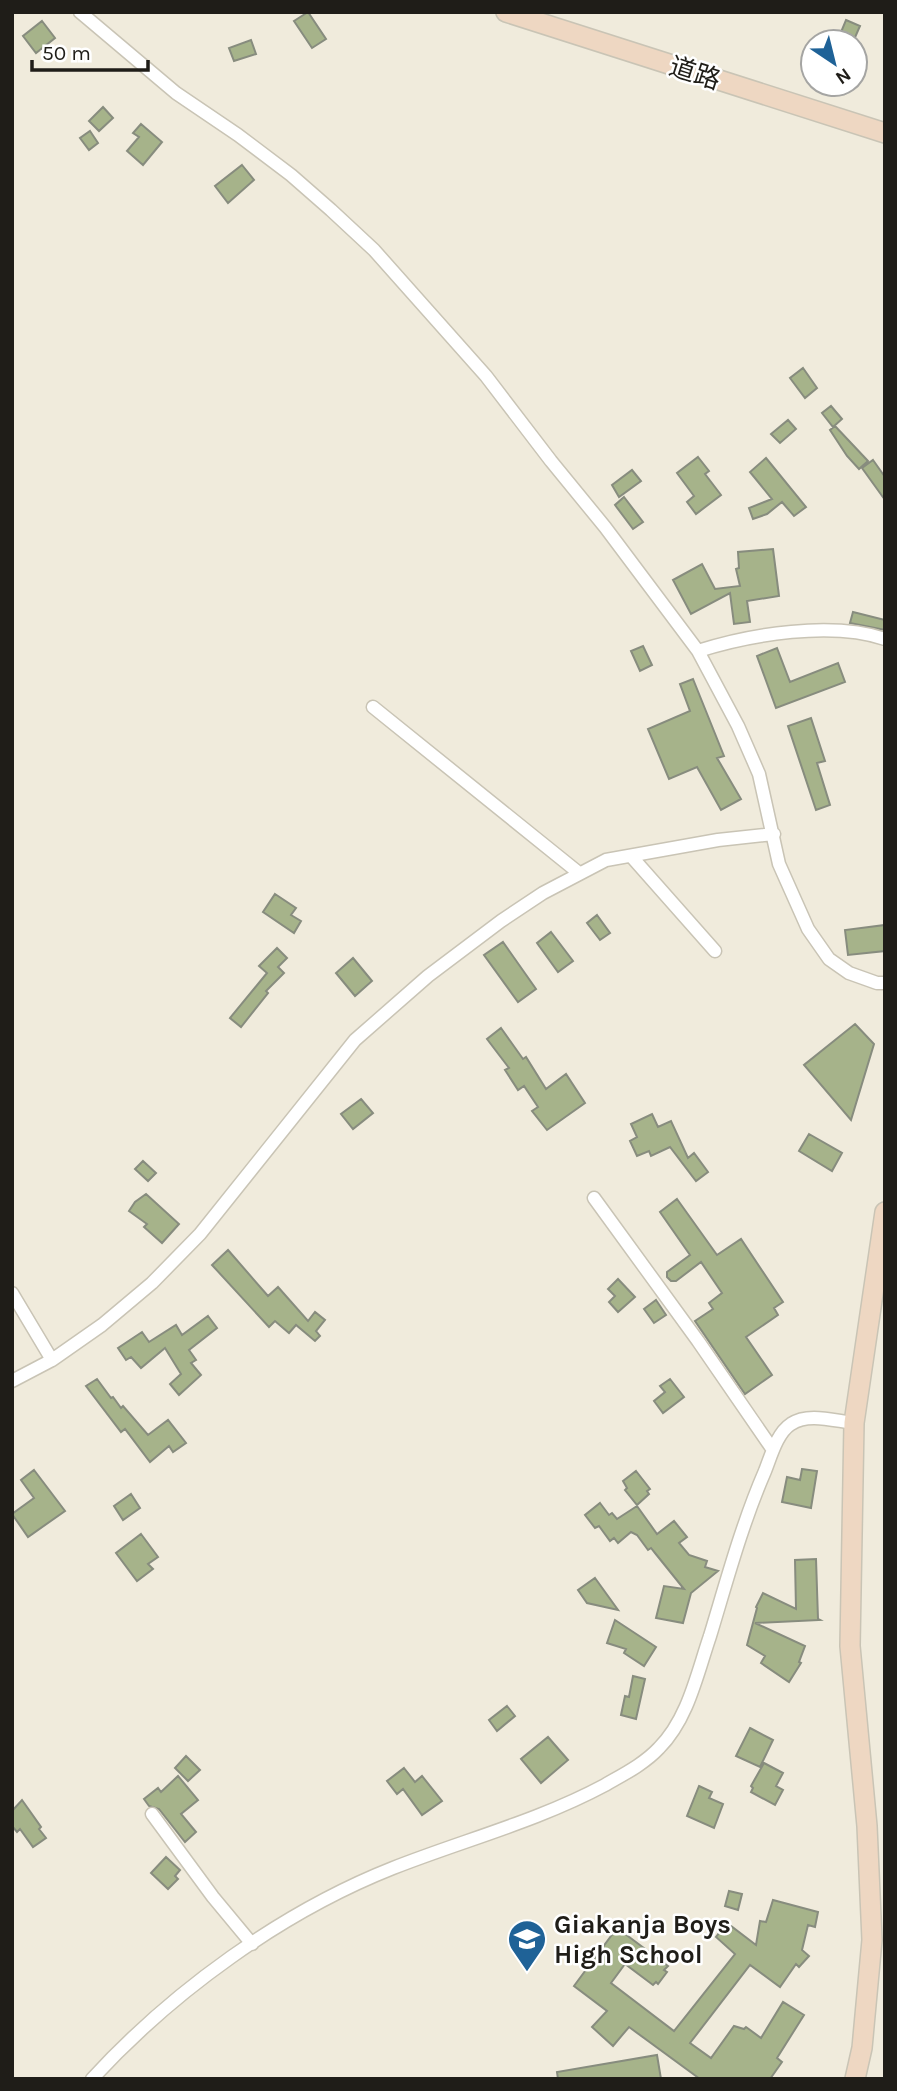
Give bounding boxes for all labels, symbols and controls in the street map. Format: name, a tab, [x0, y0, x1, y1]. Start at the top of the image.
scale bar	[32, 28, 147, 72]
north arrow	[799, 28, 869, 98]
text: 50 m	[42, 41, 91, 65]
street label: 道路	[665, 51, 724, 96]
text: N	[831, 63, 855, 89]
place label: Giakanja Boys High School	[554, 1909, 731, 1970]
school or university icon: Giakanja Boys High School	[506, 1918, 548, 1973]

